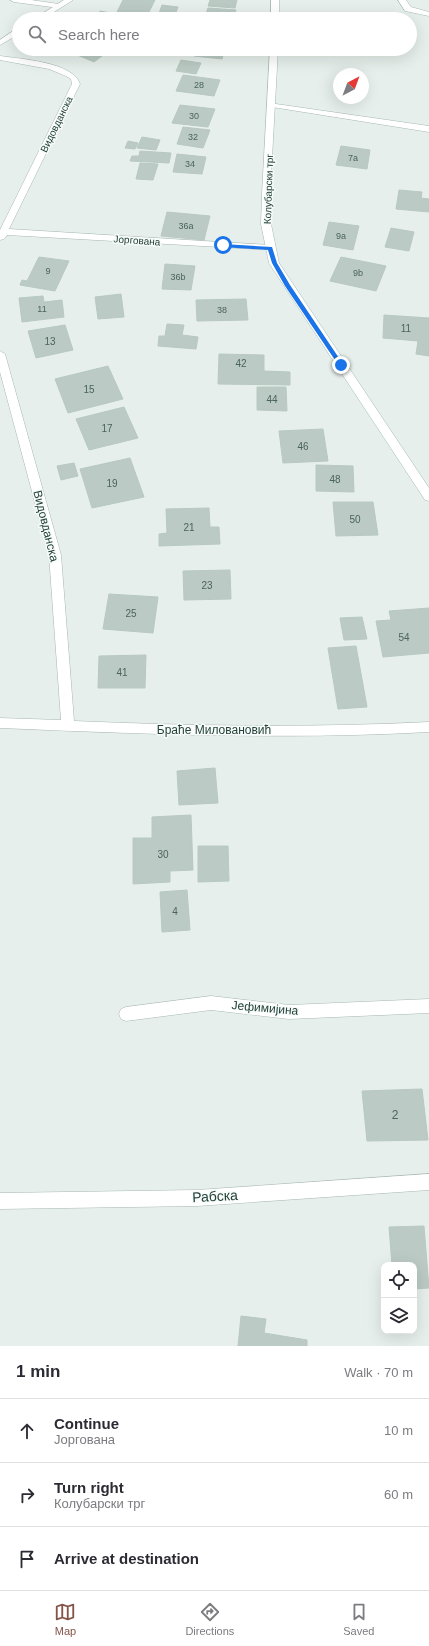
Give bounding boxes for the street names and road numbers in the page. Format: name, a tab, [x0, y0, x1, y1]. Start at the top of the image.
street label: Видовданска	[38, 94, 75, 154]
street label: Колубарски трг	[262, 153, 275, 224]
street label: Јоргована	[113, 233, 161, 248]
street label: Видовданска	[30, 489, 62, 563]
street label: Браће Миловановић	[157, 723, 271, 737]
street label: Јефимијина	[231, 998, 299, 1018]
street label: Рабска	[192, 1187, 238, 1205]

